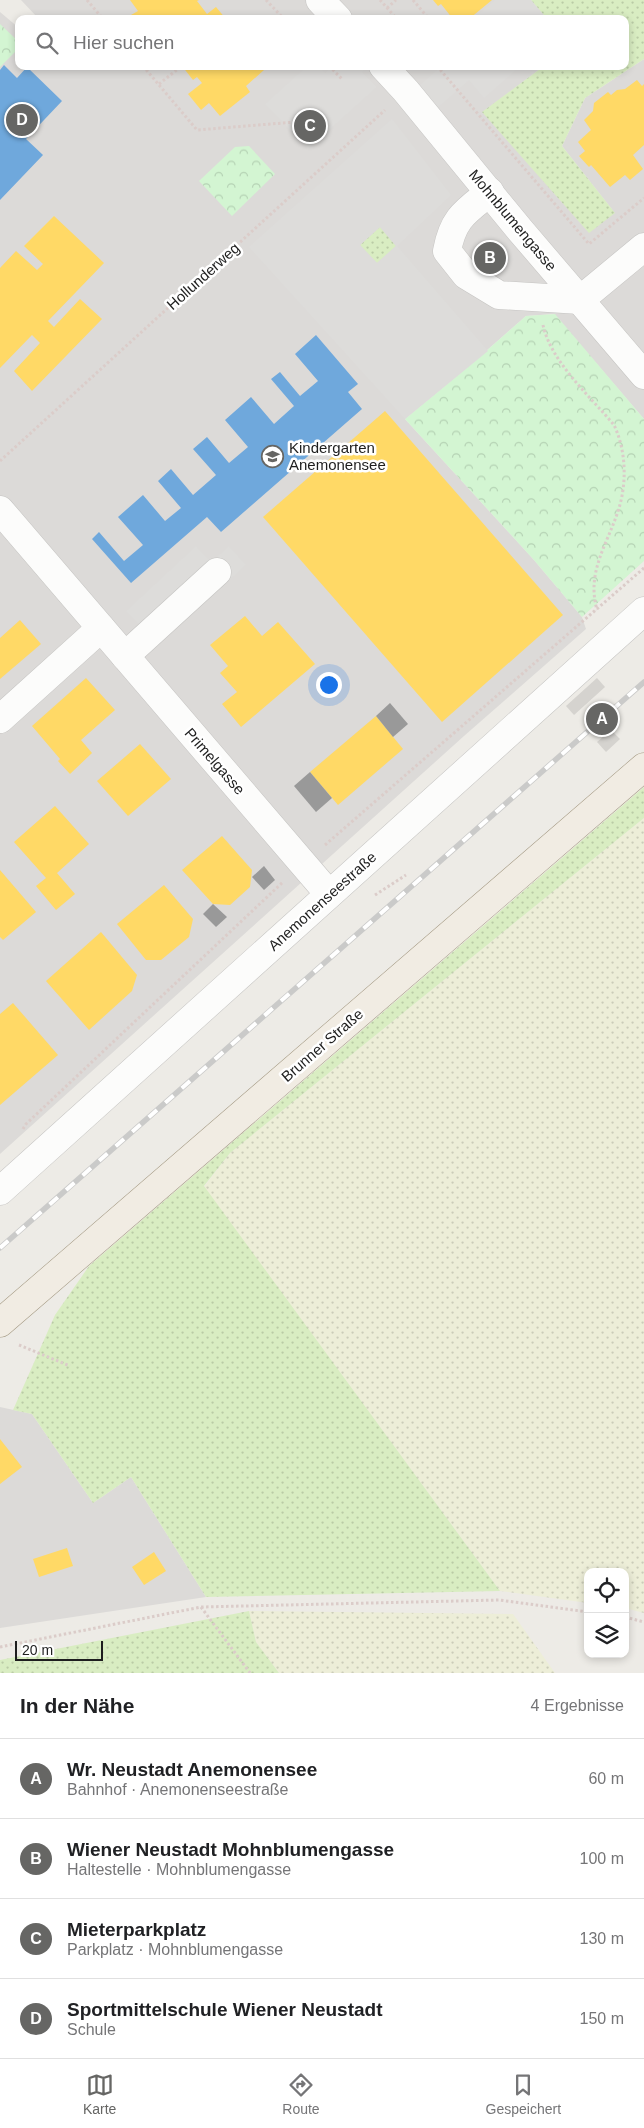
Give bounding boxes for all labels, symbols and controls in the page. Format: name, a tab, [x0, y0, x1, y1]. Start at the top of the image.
search box	[15, 15, 629, 70]
icon: search	[33, 29, 61, 57]
text: Hier suchen	[73, 32, 174, 53]
pin: D	[6, 101, 38, 139]
pin: C	[294, 107, 326, 145]
street label: Mohnblumengasse	[466, 166, 560, 274]
street label: Hollunderweg	[163, 239, 243, 313]
pin: B	[474, 239, 506, 277]
place label: Kindergarten Anemonensee	[289, 439, 386, 473]
school or university icon: Kindergarten Anemonensee	[261, 444, 285, 468]
your location	[316, 672, 342, 698]
pin: A	[586, 700, 618, 738]
street label: Primelgasse	[182, 724, 248, 798]
street label: Anemonenseestraße	[265, 848, 379, 954]
street label: Brunner Straße	[278, 1005, 366, 1085]
map controls	[584, 1568, 629, 1658]
button: locate	[584, 1568, 629, 1613]
button: layers	[584, 1613, 629, 1658]
scale bar	[15, 1638, 102, 1661]
text: 20 m	[22, 1642, 53, 1658]
text: In der Nähe	[20, 1694, 134, 1717]
text: 4 Ergebnisse	[531, 1697, 624, 1714]
text: Wr. Neustadt Anemonensee	[67, 1759, 317, 1780]
text: A	[30, 1770, 42, 1787]
text: 60 m	[588, 1770, 624, 1787]
text: Bahnhof · Anemonenseestraße	[67, 1781, 288, 1798]
text: Wiener Neustadt Mohnblumengasse	[67, 1839, 394, 1860]
text: B	[30, 1850, 42, 1867]
text: 100 m	[580, 1850, 624, 1867]
text: Haltestelle · Mohnblumengasse	[67, 1861, 291, 1878]
text: Mieterparkplatz	[67, 1919, 206, 1940]
text: C	[30, 1930, 42, 1947]
text: 130 m	[580, 1930, 624, 1947]
text: Parkplatz · Mohnblumengasse	[67, 1941, 283, 1958]
text: Sportmittelschule Wiener Neustadt	[67, 1999, 383, 2020]
text: D	[30, 2010, 42, 2027]
text: 150 m	[580, 2010, 624, 2027]
text: Schule	[67, 2021, 116, 2038]
tab: Karte	[83, 2071, 116, 2117]
tab: Route	[282, 2071, 320, 2117]
tab: Gespeichert	[486, 2071, 561, 2117]

